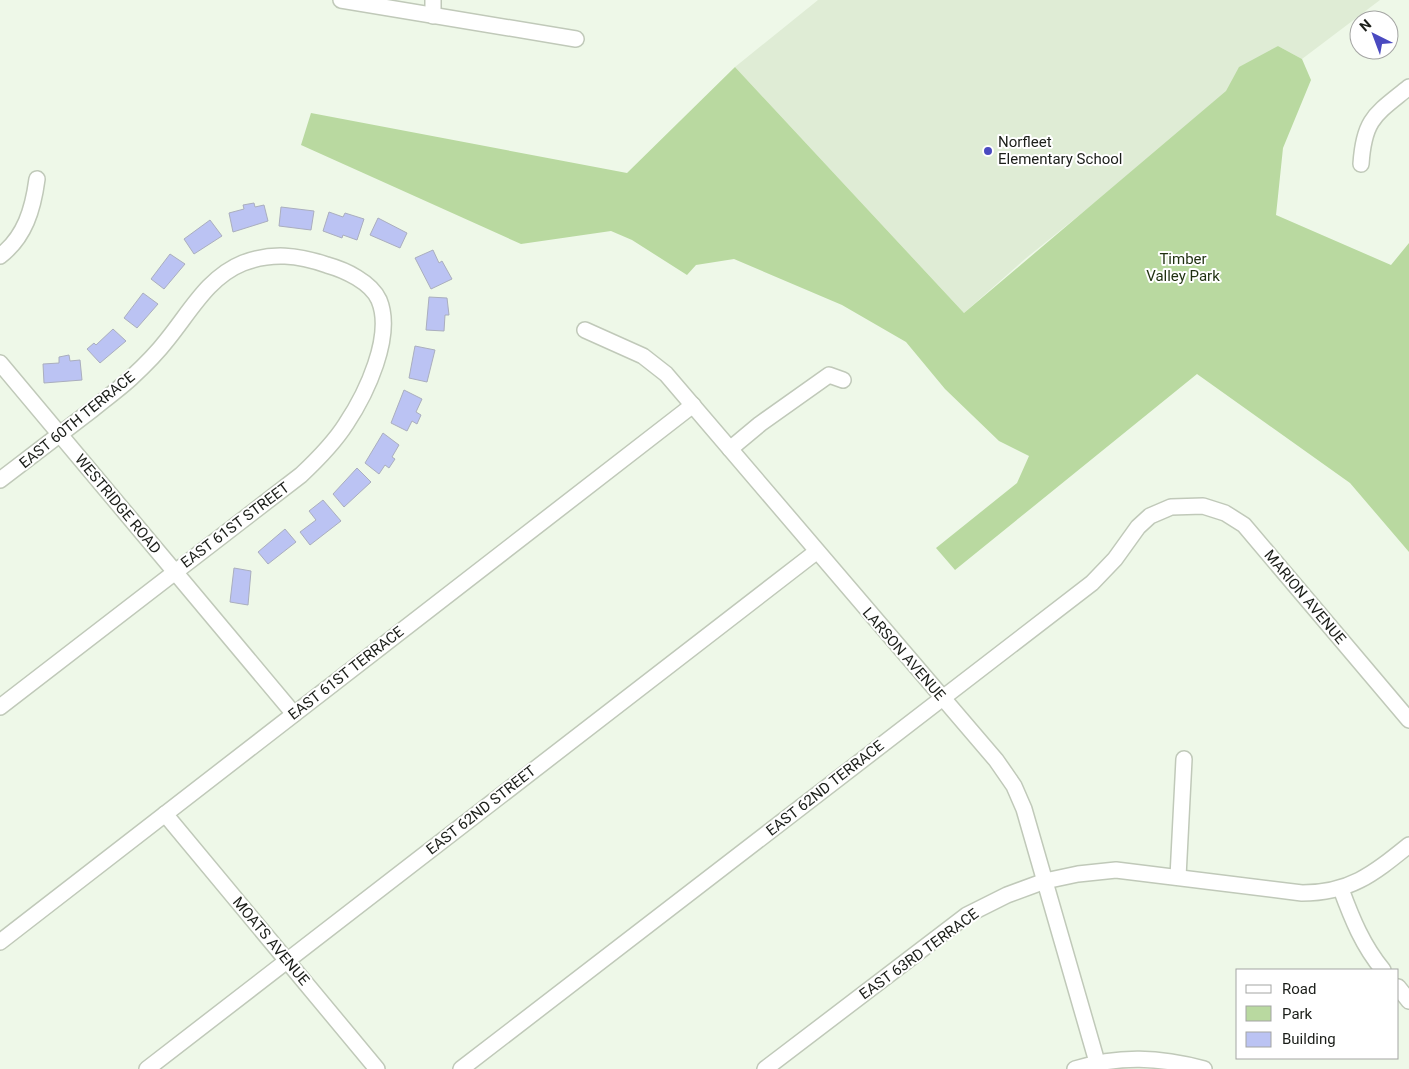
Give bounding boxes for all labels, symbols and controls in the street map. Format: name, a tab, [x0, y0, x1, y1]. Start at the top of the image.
north arrow	[1349, 10, 1399, 60]
text: N	[1356, 16, 1374, 35]
place label: Norfleet Elementary School	[998, 133, 1122, 168]
marker: Norfleet Elementary School	[982, 145, 994, 157]
park label: Timber Valley Park	[1146, 250, 1220, 285]
street label: EAST 60TH TERRACE	[16, 368, 139, 472]
street label: WESTRIDGE ROAD	[71, 451, 165, 557]
street label: EAST 61ST STREET	[177, 478, 293, 572]
street label: MARION AVENUE	[1260, 546, 1350, 648]
street label: LARSON AVENUE	[859, 604, 950, 704]
street label: EAST 61ST TERRACE	[285, 622, 408, 724]
street label: EAST 62ND TERRACE	[763, 736, 888, 840]
street label: EAST 62ND STREET	[423, 762, 539, 858]
street label: MOATS AVENUE	[229, 893, 313, 989]
street label: EAST 63RD TERRACE	[856, 904, 982, 1003]
legend	[1236, 969, 1399, 1059]
text: Road	[1282, 980, 1316, 998]
text: Park	[1282, 1005, 1313, 1023]
text: Building	[1282, 1030, 1336, 1048]

